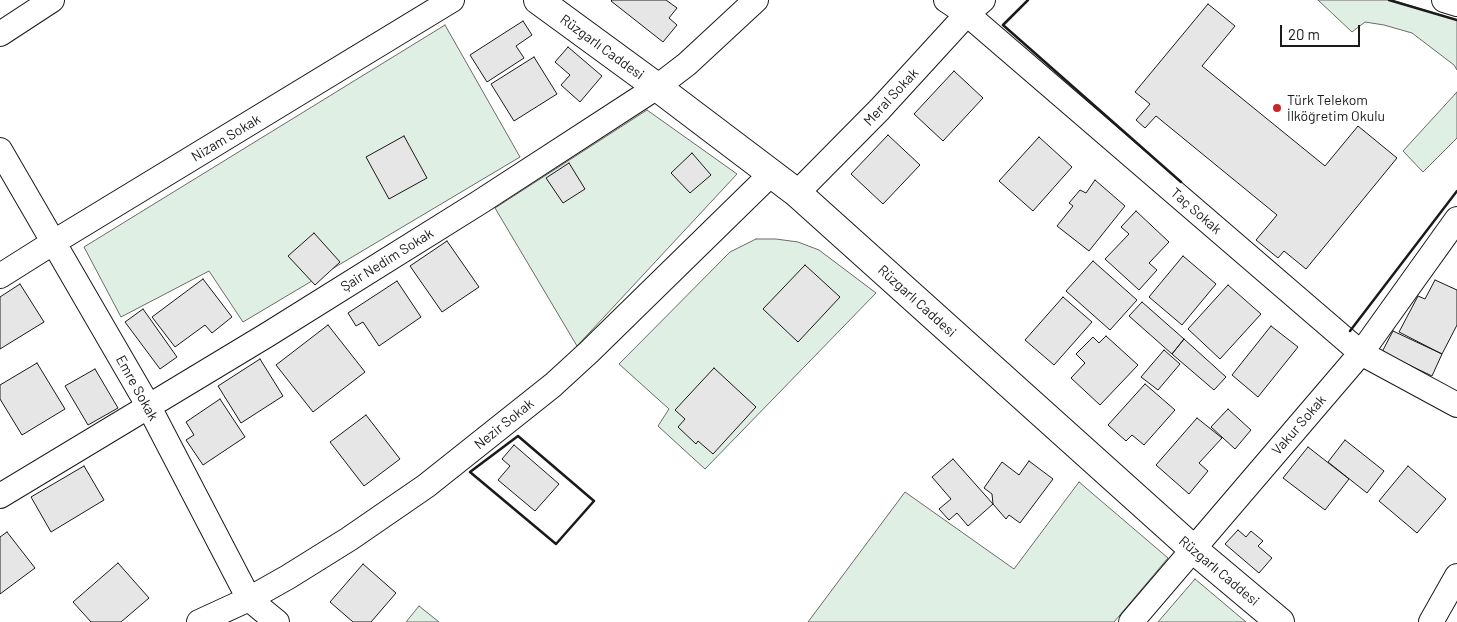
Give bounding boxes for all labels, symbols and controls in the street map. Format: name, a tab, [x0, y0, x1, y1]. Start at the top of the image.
street label: Rüzgarlı Caddesi	[557, 11, 647, 83]
scale bar	[1282, 15, 1362, 47]
text: 20 m	[1288, 25, 1320, 43]
street label: Meral Sokak	[860, 65, 922, 129]
place label: Türk Telekom İlköğretim Okulu	[1287, 92, 1385, 124]
marker: Türk Telekom İlköğretim Okulu	[1271, 102, 1283, 114]
street label: Nizam Sokak	[188, 111, 264, 165]
street label: Taç Sokak	[1167, 184, 1225, 238]
street label: Şair Nedim Sokak	[338, 225, 436, 295]
street label: Rüzgarlı Caddesi	[874, 261, 960, 341]
street label: Emre Sokak	[112, 352, 162, 424]
street label: Vakur Sokak	[1268, 392, 1330, 458]
street label: Nezir Sokak	[471, 395, 537, 453]
street label: Rüzgarlı Caddesi	[1175, 533, 1263, 609]

